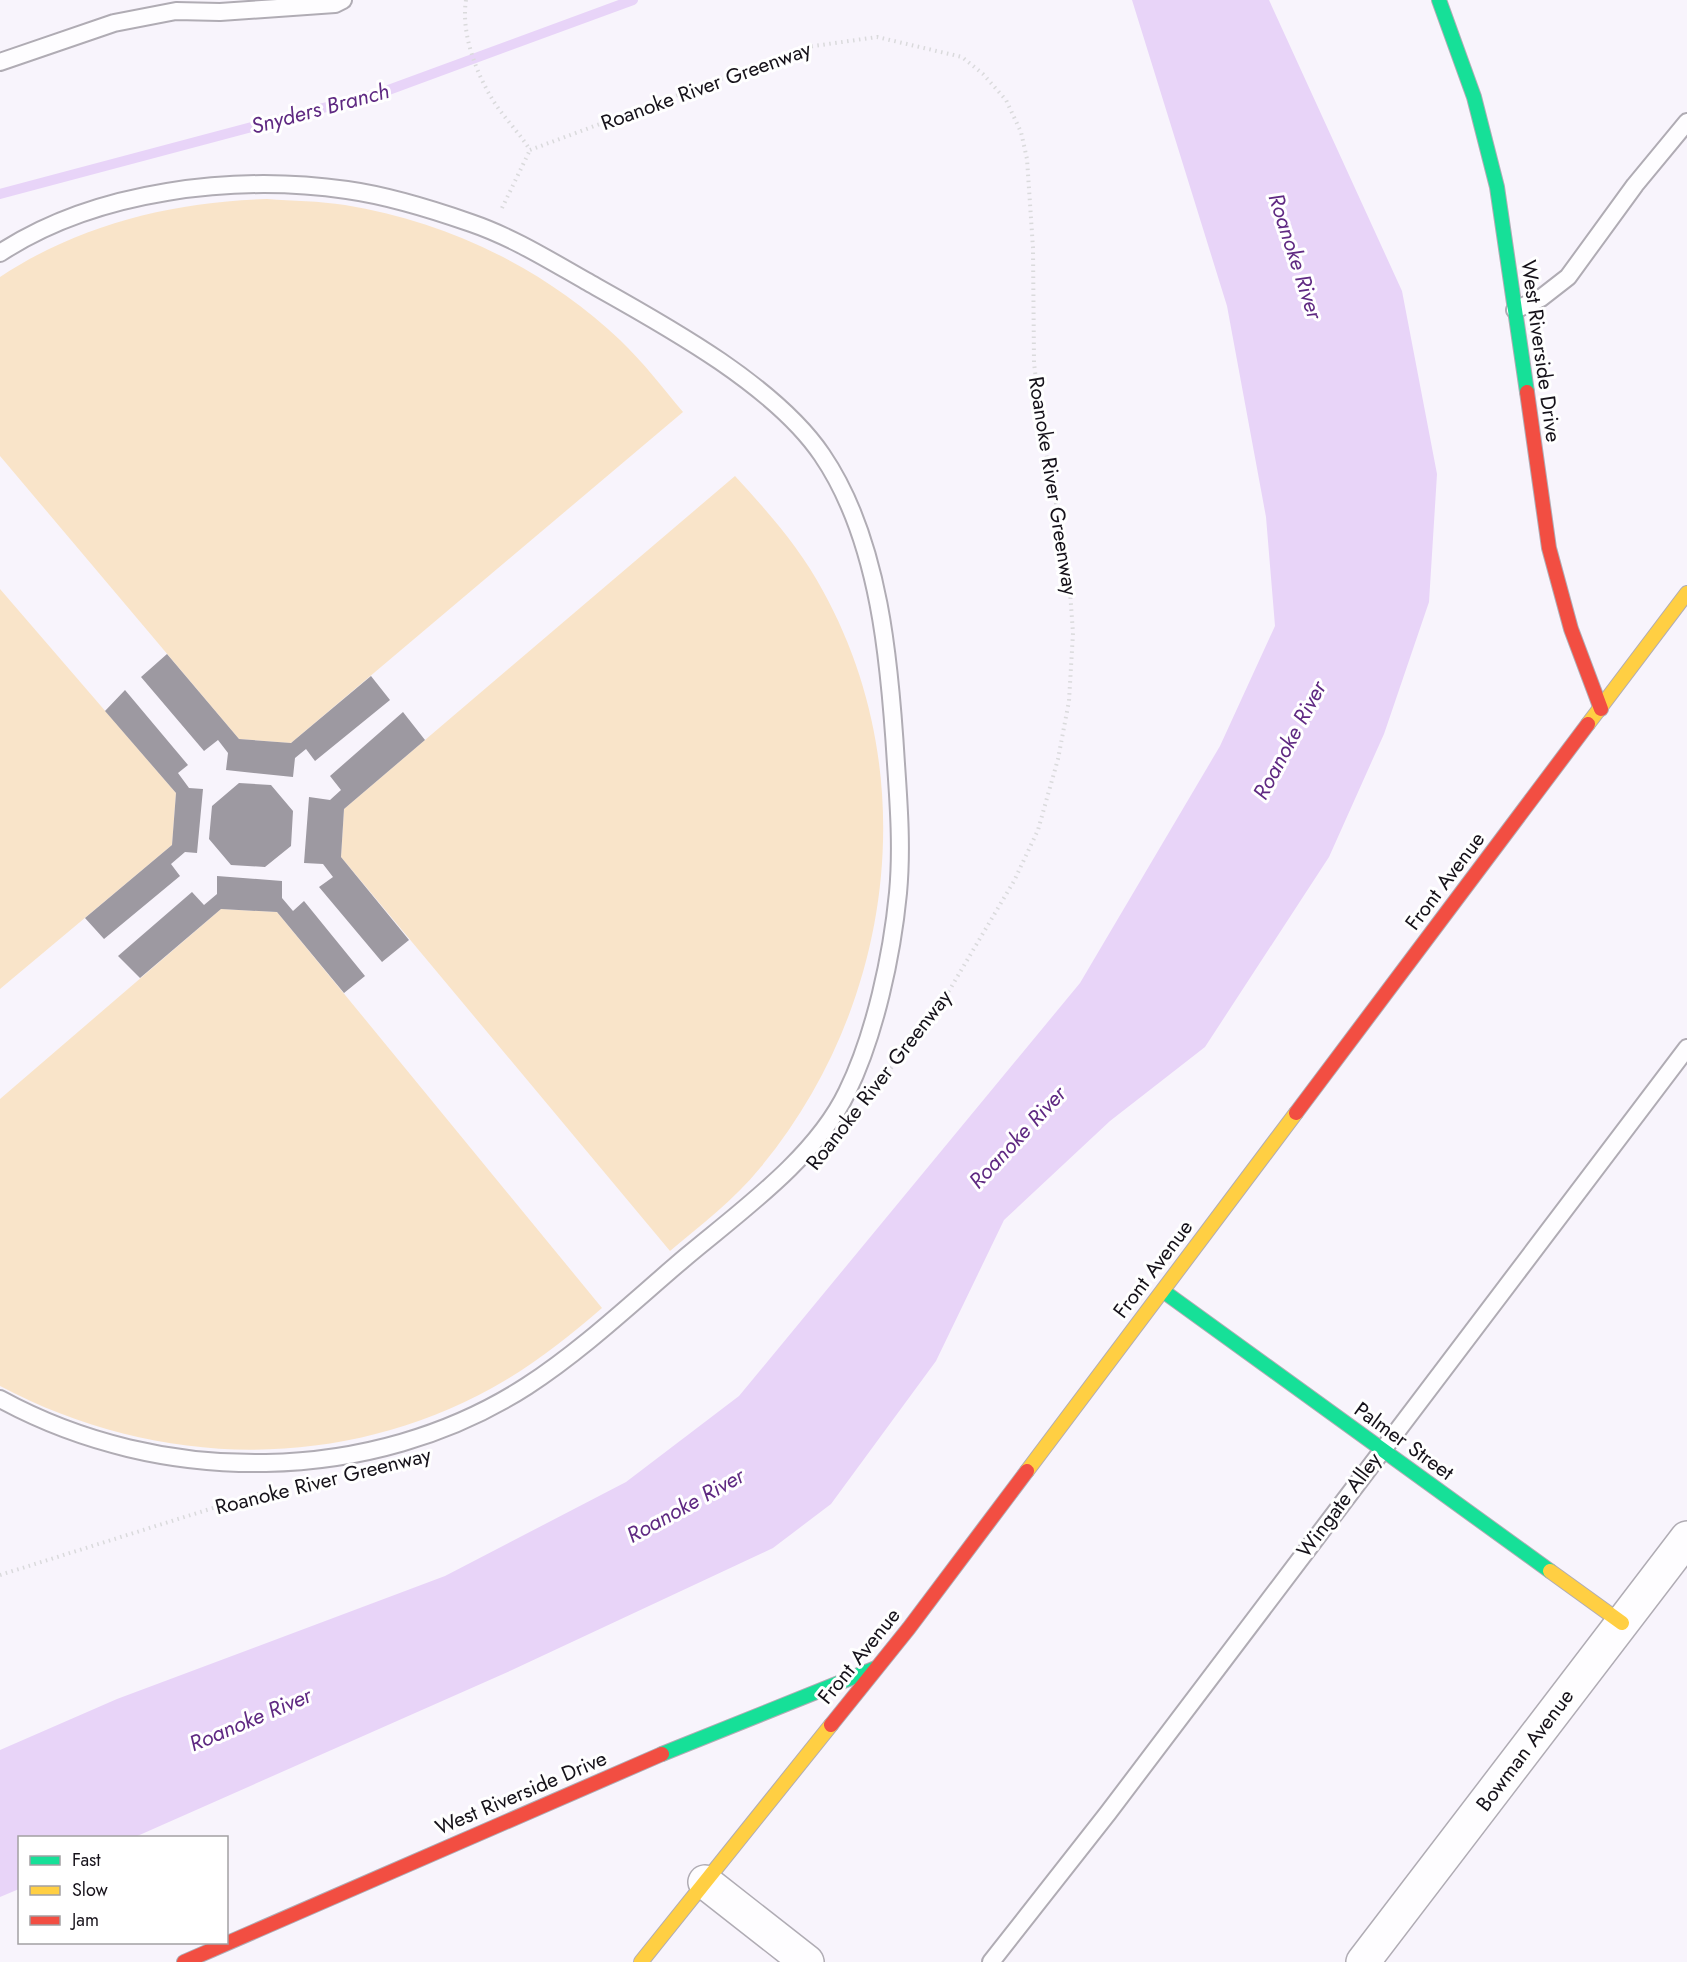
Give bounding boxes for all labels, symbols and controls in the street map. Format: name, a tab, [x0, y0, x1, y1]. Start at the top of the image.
street label: Roanoke River Greenway	[597, 34, 816, 138]
water label: Snyders Branch	[247, 74, 393, 142]
water label: Roanoke River	[1261, 189, 1332, 324]
street label: West Riverside Drive	[1513, 258, 1569, 444]
street label: Roanoke River Greenway	[1021, 374, 1085, 599]
water label: Roanoke River	[1244, 674, 1334, 805]
street label: Front Avenue	[1398, 825, 1492, 936]
street label: Roanoke River Greenway	[799, 983, 959, 1177]
water label: Roanoke River	[961, 1077, 1074, 1196]
street label: Front Avenue	[1106, 1213, 1200, 1324]
street label: Palmer Street	[1348, 1395, 1460, 1487]
street label: Roanoke River Greenway	[212, 1439, 435, 1522]
street label: Wingate Alley	[1289, 1446, 1389, 1564]
water label: Roanoke River	[620, 1459, 751, 1551]
street label: Front Avenue	[811, 1601, 907, 1711]
water label: Roanoke River	[184, 1678, 318, 1759]
street label: Bowman Avenue	[1469, 1682, 1581, 1817]
street label: West Riverside Drive	[431, 1743, 612, 1843]
legend	[18, 1836, 228, 1944]
text: Fast	[72, 1847, 101, 1873]
text: Slow	[72, 1877, 109, 1903]
text: Jam	[70, 1907, 99, 1933]

